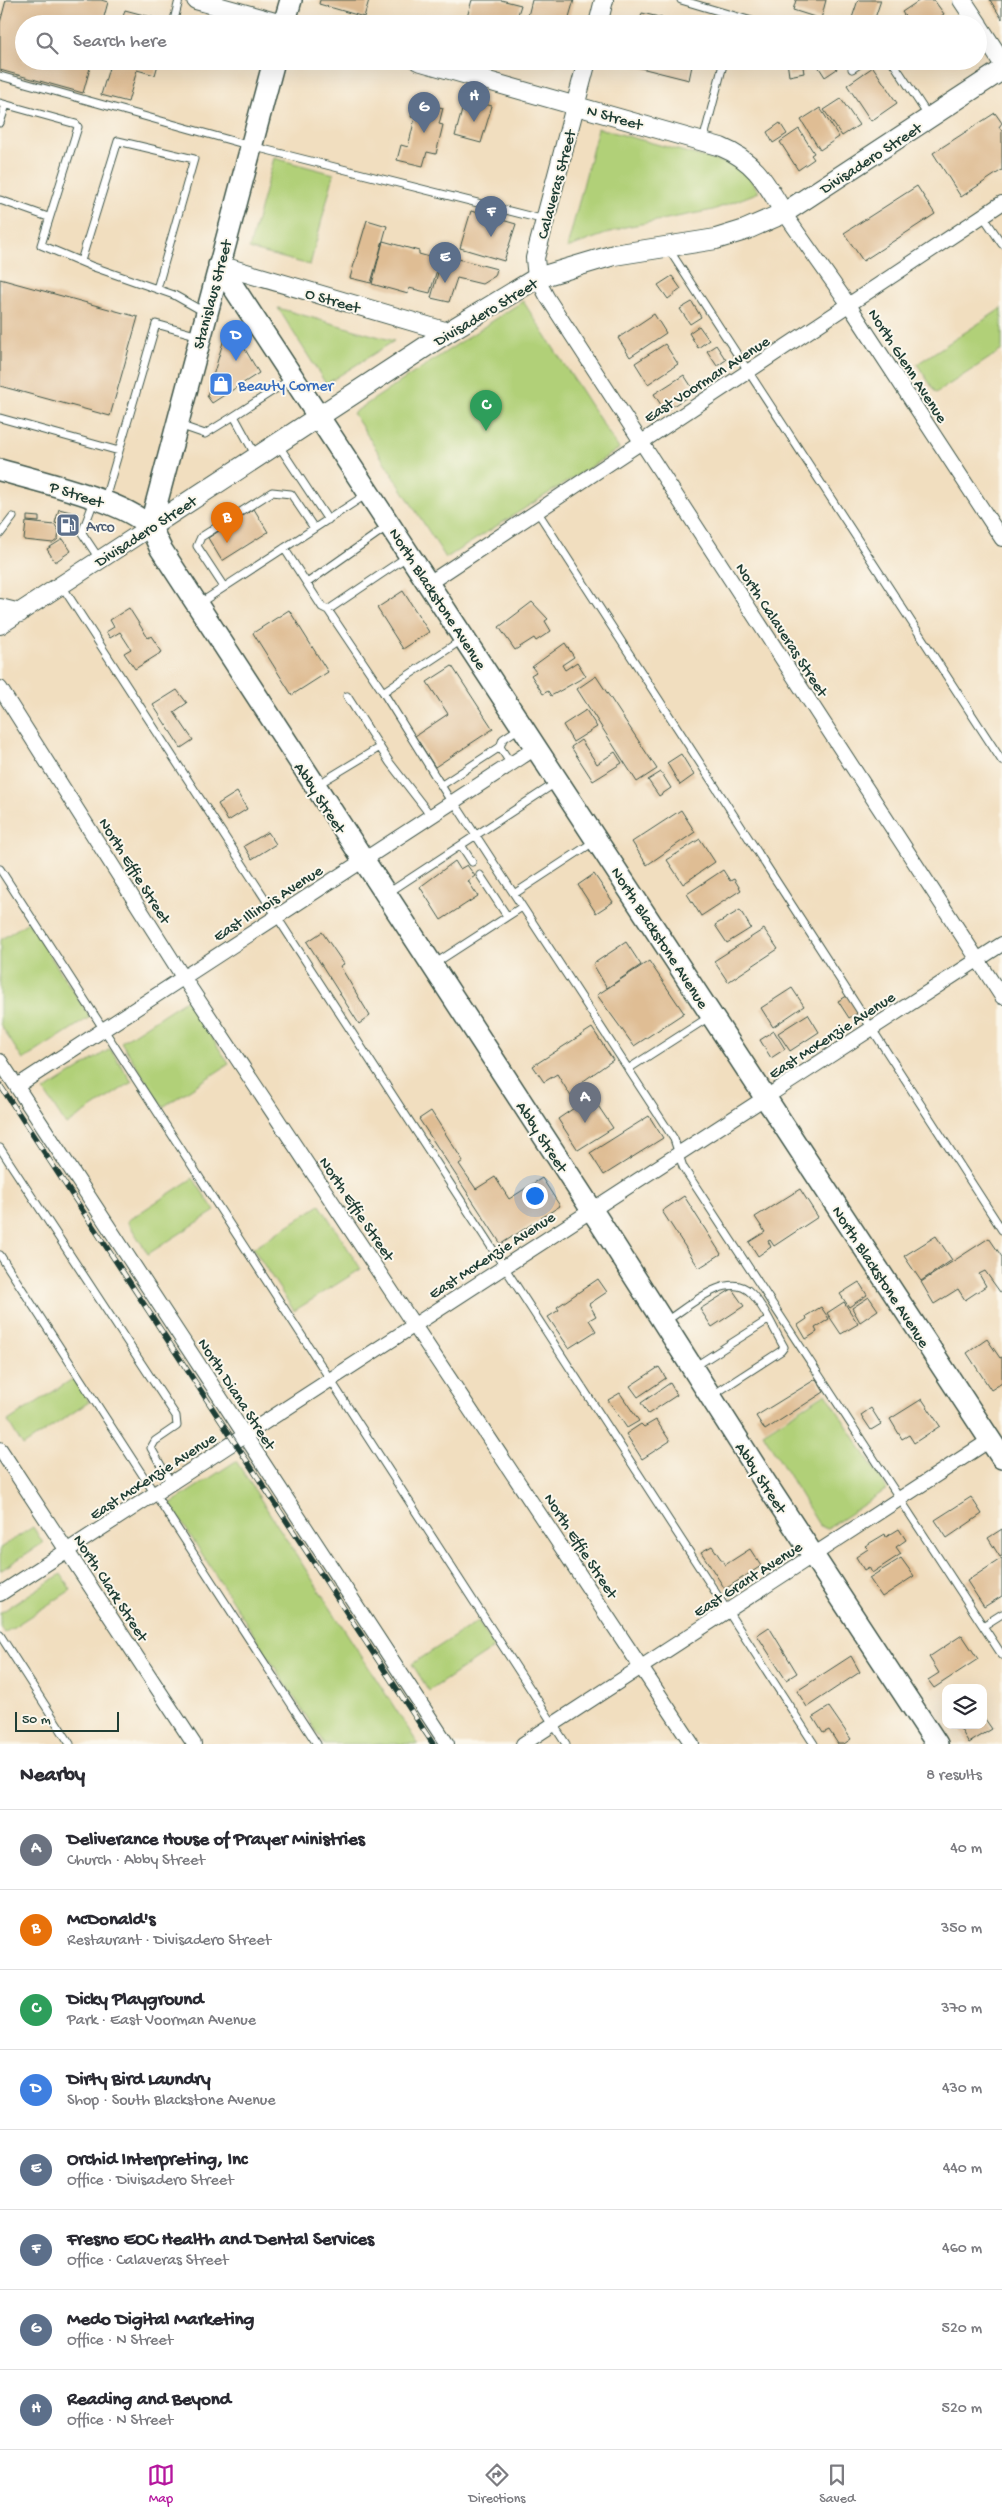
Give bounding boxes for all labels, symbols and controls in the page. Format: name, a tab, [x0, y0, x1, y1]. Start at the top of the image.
search box	[15, 15, 987, 70]
icon: search	[33, 29, 61, 57]
text: Search here	[73, 31, 167, 54]
pin: H	[458, 81, 490, 122]
pin: G	[408, 92, 440, 133]
street label: N Street	[584, 102, 645, 137]
street label: Divisadero Street	[817, 119, 927, 200]
street label: Calaveras Street	[535, 127, 582, 242]
pin: F	[475, 196, 507, 237]
street label: Stanislaus Street	[191, 237, 238, 351]
pin: E	[429, 242, 461, 283]
street label: Divisadero Street	[431, 275, 543, 353]
street label: O Street	[302, 286, 363, 320]
street label: North Glenn Avenue	[862, 306, 950, 428]
pin: D	[220, 320, 252, 361]
street label: East Voorman Avenue	[642, 333, 775, 429]
shop icon: Beauty Corner	[208, 371, 234, 397]
place label: Beauty Corner	[237, 378, 335, 397]
pin: C	[470, 390, 502, 431]
street label: P Street	[46, 478, 107, 514]
street label: Divisadero Street	[92, 492, 202, 573]
pin: B	[211, 502, 243, 543]
fuel station icon: Arco	[55, 512, 81, 538]
place label: Arco	[86, 519, 115, 538]
street label: North Blackstone Avenue	[383, 526, 489, 675]
street label: North Calaveras Street	[730, 561, 831, 703]
street label: Abby Street	[288, 760, 349, 839]
street label: North Effie Street	[93, 815, 174, 930]
street label: East Illinois Avenue	[211, 862, 328, 947]
street label: North Blackstone Avenue	[605, 865, 711, 1014]
street label: East McKenzie Avenue	[766, 989, 900, 1085]
pin: A	[569, 1082, 601, 1123]
street label: Abby Street	[510, 1099, 571, 1178]
street label: North Effie Street	[313, 1154, 398, 1267]
your location	[522, 1183, 548, 1209]
street label: North Blackstone Avenue	[826, 1204, 932, 1353]
street label: East McKenzie Avenue	[426, 1209, 560, 1305]
street label: North Diana Street	[192, 1336, 279, 1455]
street label: East McKenzie Avenue	[87, 1430, 221, 1526]
street label: Abby Street	[729, 1440, 790, 1519]
street label: North Effie Street	[538, 1491, 621, 1604]
street label: North Clark Street	[67, 1532, 152, 1647]
street label: East Grant Avenue	[691, 1538, 807, 1623]
map controls	[942, 1684, 987, 1729]
button: layers	[942, 1684, 987, 1729]
scale bar	[15, 1709, 119, 1732]
text: 50 m	[22, 1712, 51, 1729]
text: Nearby	[20, 1764, 85, 1789]
text: 8 results	[926, 1767, 982, 1786]
text: Deliverance House of Prayer Ministries	[67, 1829, 365, 1852]
text: A	[31, 1840, 41, 1859]
text: 40 m	[950, 1840, 982, 1859]
text: Church · Abby Street	[67, 1852, 205, 1871]
text: McDonald's	[67, 1909, 156, 1932]
text: B	[32, 1920, 40, 1939]
text: 350 m	[941, 1920, 982, 1939]
text: Restaurant · Divisadero Street	[67, 1932, 271, 1951]
text: Dicky Playground	[67, 1989, 203, 2012]
text: C	[32, 2000, 40, 2019]
text: 370 m	[941, 2000, 982, 2019]
text: Park · East Voorman Avenue	[67, 2012, 256, 2031]
text: Dirty Bird Laundry	[67, 2069, 211, 2092]
text: D	[31, 2080, 41, 2099]
text: 430 m	[942, 2080, 982, 2099]
text: Shop · South Blackstone Avenue	[67, 2092, 276, 2111]
text: Orchid Interpreting, Inc	[67, 2149, 248, 2172]
text: E	[31, 2160, 41, 2179]
text: 440 m	[943, 2160, 982, 2179]
text: Office · Divisadero Street	[67, 2172, 233, 2191]
text: Fresno EOC Health and Dental Services	[67, 2229, 374, 2252]
text: F	[32, 2240, 40, 2259]
text: 460 m	[942, 2240, 982, 2259]
text: Office · Calaveras Street	[67, 2252, 228, 2271]
text: Medo Digital Marketing	[67, 2309, 254, 2332]
text: G	[31, 2320, 41, 2339]
text: 520 m	[942, 2320, 982, 2339]
text: Office · N Street	[67, 2332, 173, 2351]
text: Reading and Beyond	[67, 2389, 231, 2412]
text: H	[31, 2400, 41, 2419]
text: 520 m	[942, 2400, 982, 2419]
text: Office · N Street	[67, 2412, 173, 2431]
tab: Map	[147, 2461, 175, 2508]
tab: Directions	[469, 2461, 526, 2508]
tab: Saved	[819, 2461, 855, 2508]

